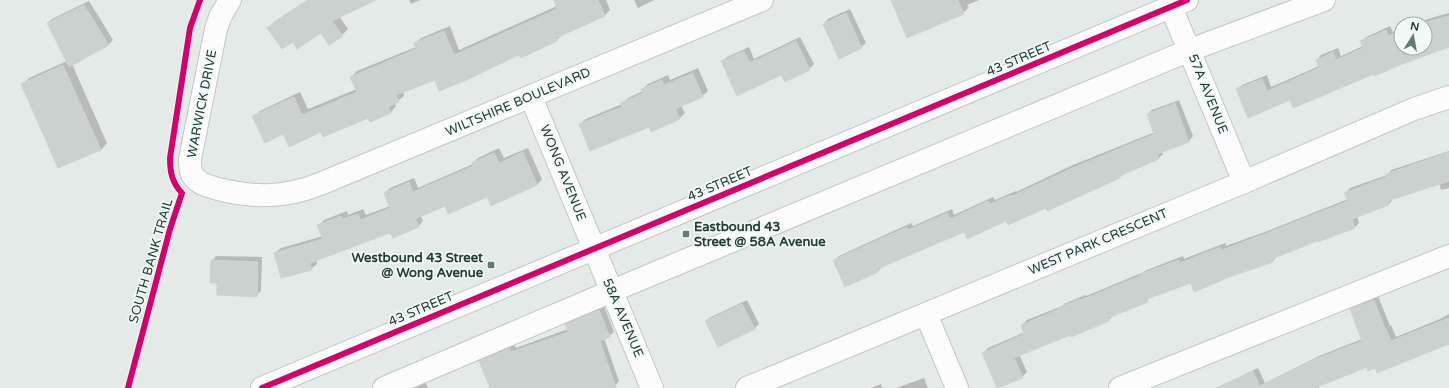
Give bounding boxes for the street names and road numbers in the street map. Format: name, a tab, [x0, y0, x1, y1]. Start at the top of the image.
street label: 43 STREET	[984, 38, 1054, 80]
street label: WARWICK DRIVE	[184, 48, 220, 160]
street label: 57A AVENUE	[1185, 52, 1231, 136]
street label: WILTSHIRE BOULEVARD	[443, 64, 593, 140]
street label: WONG AVENUE	[536, 123, 590, 223]
street label: 43 STREET	[685, 163, 755, 205]
street label: SOUTH BANK TRAIL	[126, 196, 177, 325]
street label: WEST PARK CRESCENT	[1026, 205, 1170, 279]
street label: 58A AVENUE	[599, 276, 647, 360]
street label: 43 STREET	[386, 288, 456, 330]

